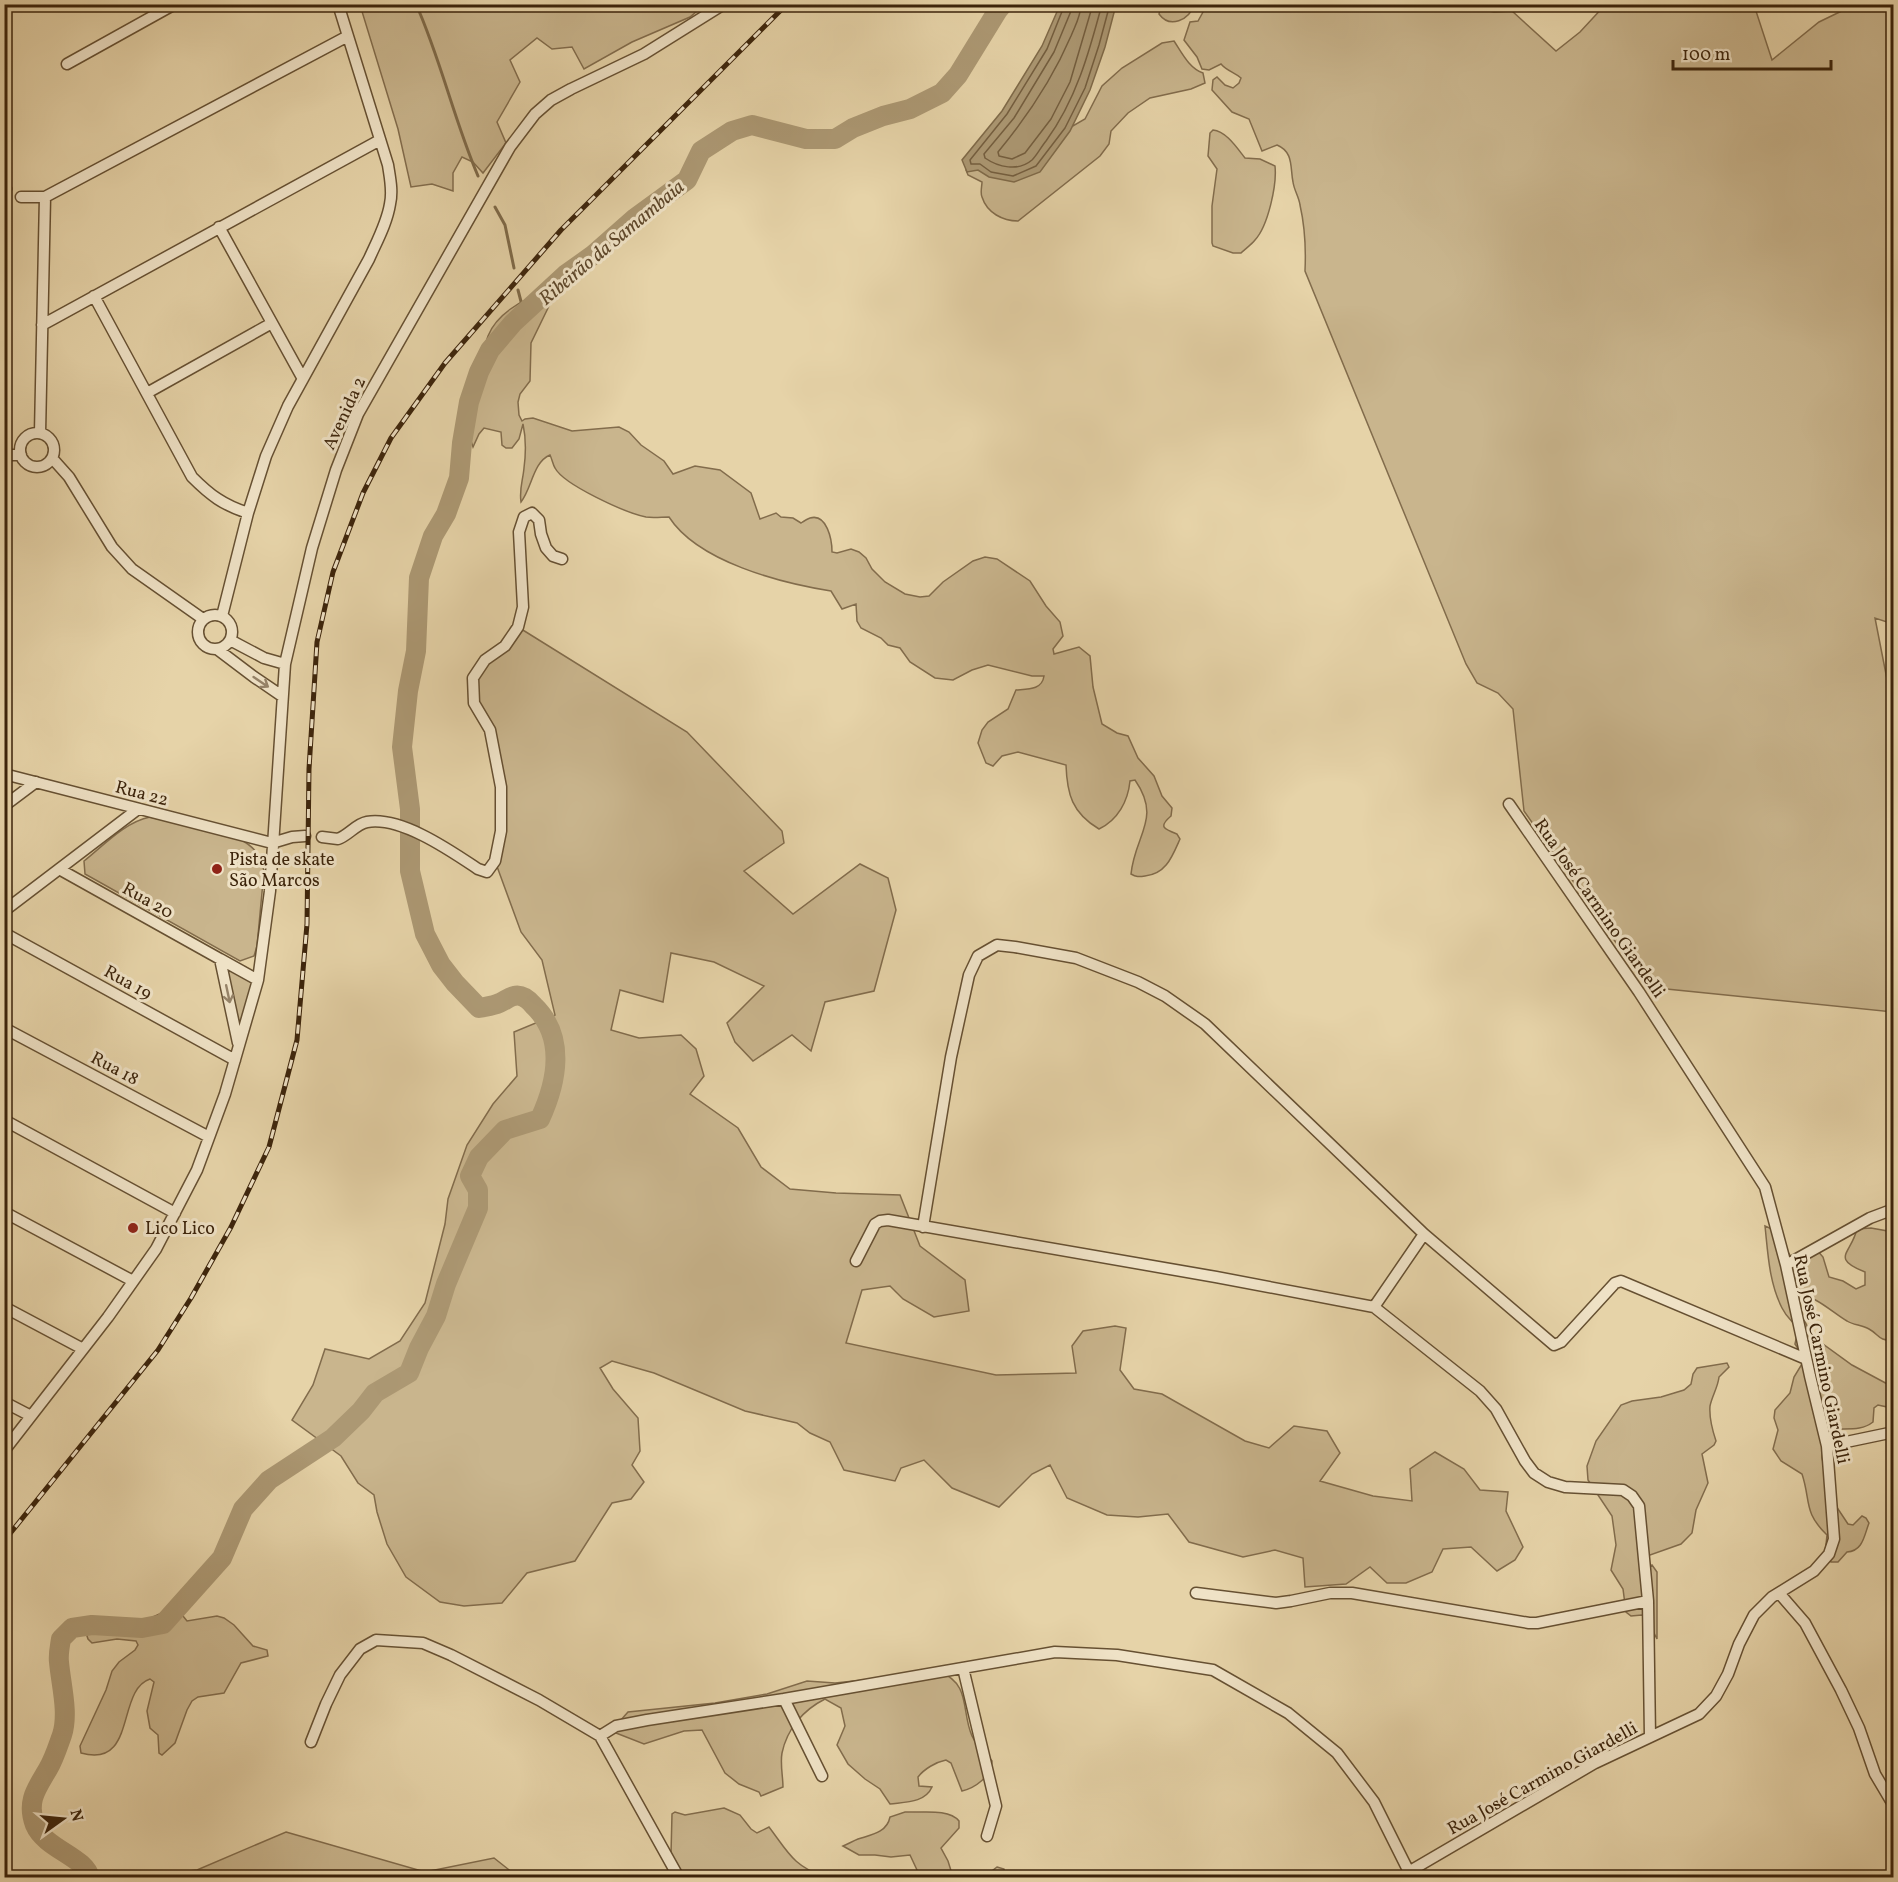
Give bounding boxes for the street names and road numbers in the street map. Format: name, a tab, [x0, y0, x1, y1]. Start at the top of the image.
street label: Avenida 2	[318, 373, 373, 454]
street label: Rua 22	[112, 775, 171, 814]
street label: Rua José Carmino Giardelli	[1527, 814, 1670, 1004]
street label: Rua 20	[117, 877, 178, 926]
street label: Rua 19	[99, 960, 156, 1007]
street label: Rua 18	[86, 1046, 143, 1092]
street label: Rua José Carmino Giardelli	[1786, 1252, 1855, 1466]
street label: Rua José Carmino Giardelli	[1443, 1717, 1642, 1842]

